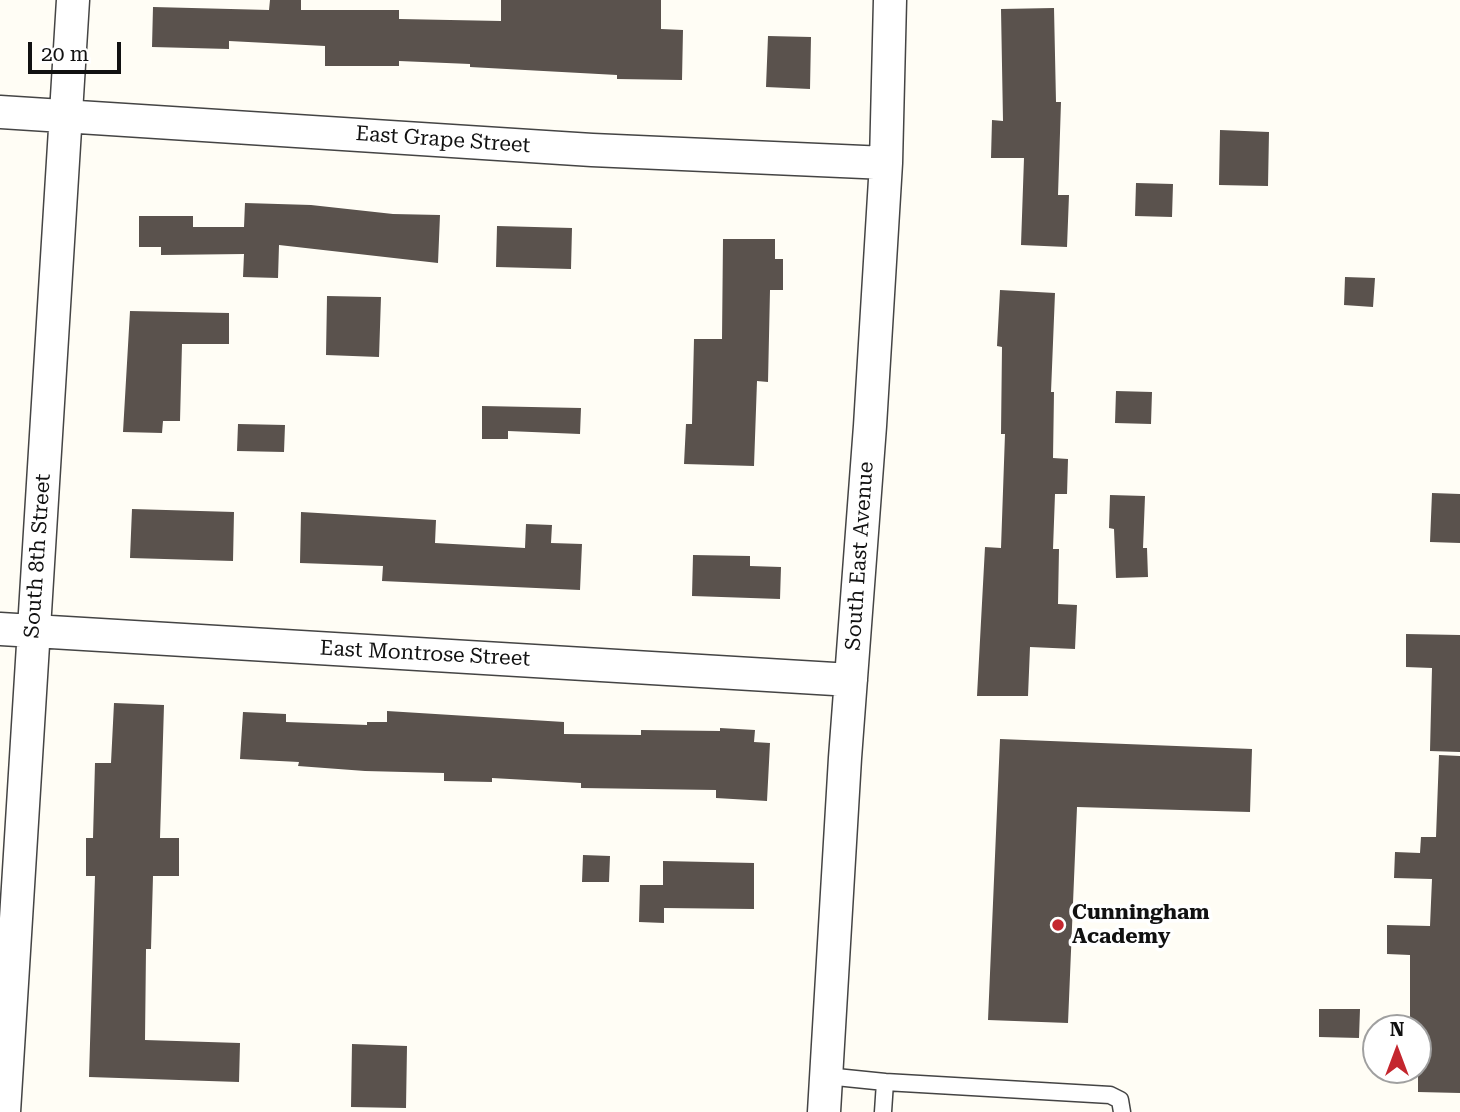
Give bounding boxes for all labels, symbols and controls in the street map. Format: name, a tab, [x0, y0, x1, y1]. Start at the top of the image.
scale bar	[32, 28, 124, 72]
text: 20 m	[41, 42, 89, 66]
street label: East Grape Street	[355, 121, 531, 159]
street label: South East Avenue	[841, 461, 879, 651]
street label: South 8th Street	[20, 473, 56, 639]
street label: East Montrose Street	[319, 636, 531, 672]
place label: Cunningham Academy	[1072, 900, 1210, 950]
marker: Cunningham Academy	[1050, 917, 1066, 933]
north arrow	[1362, 1014, 1432, 1084]
text: N	[1390, 1018, 1404, 1041]

